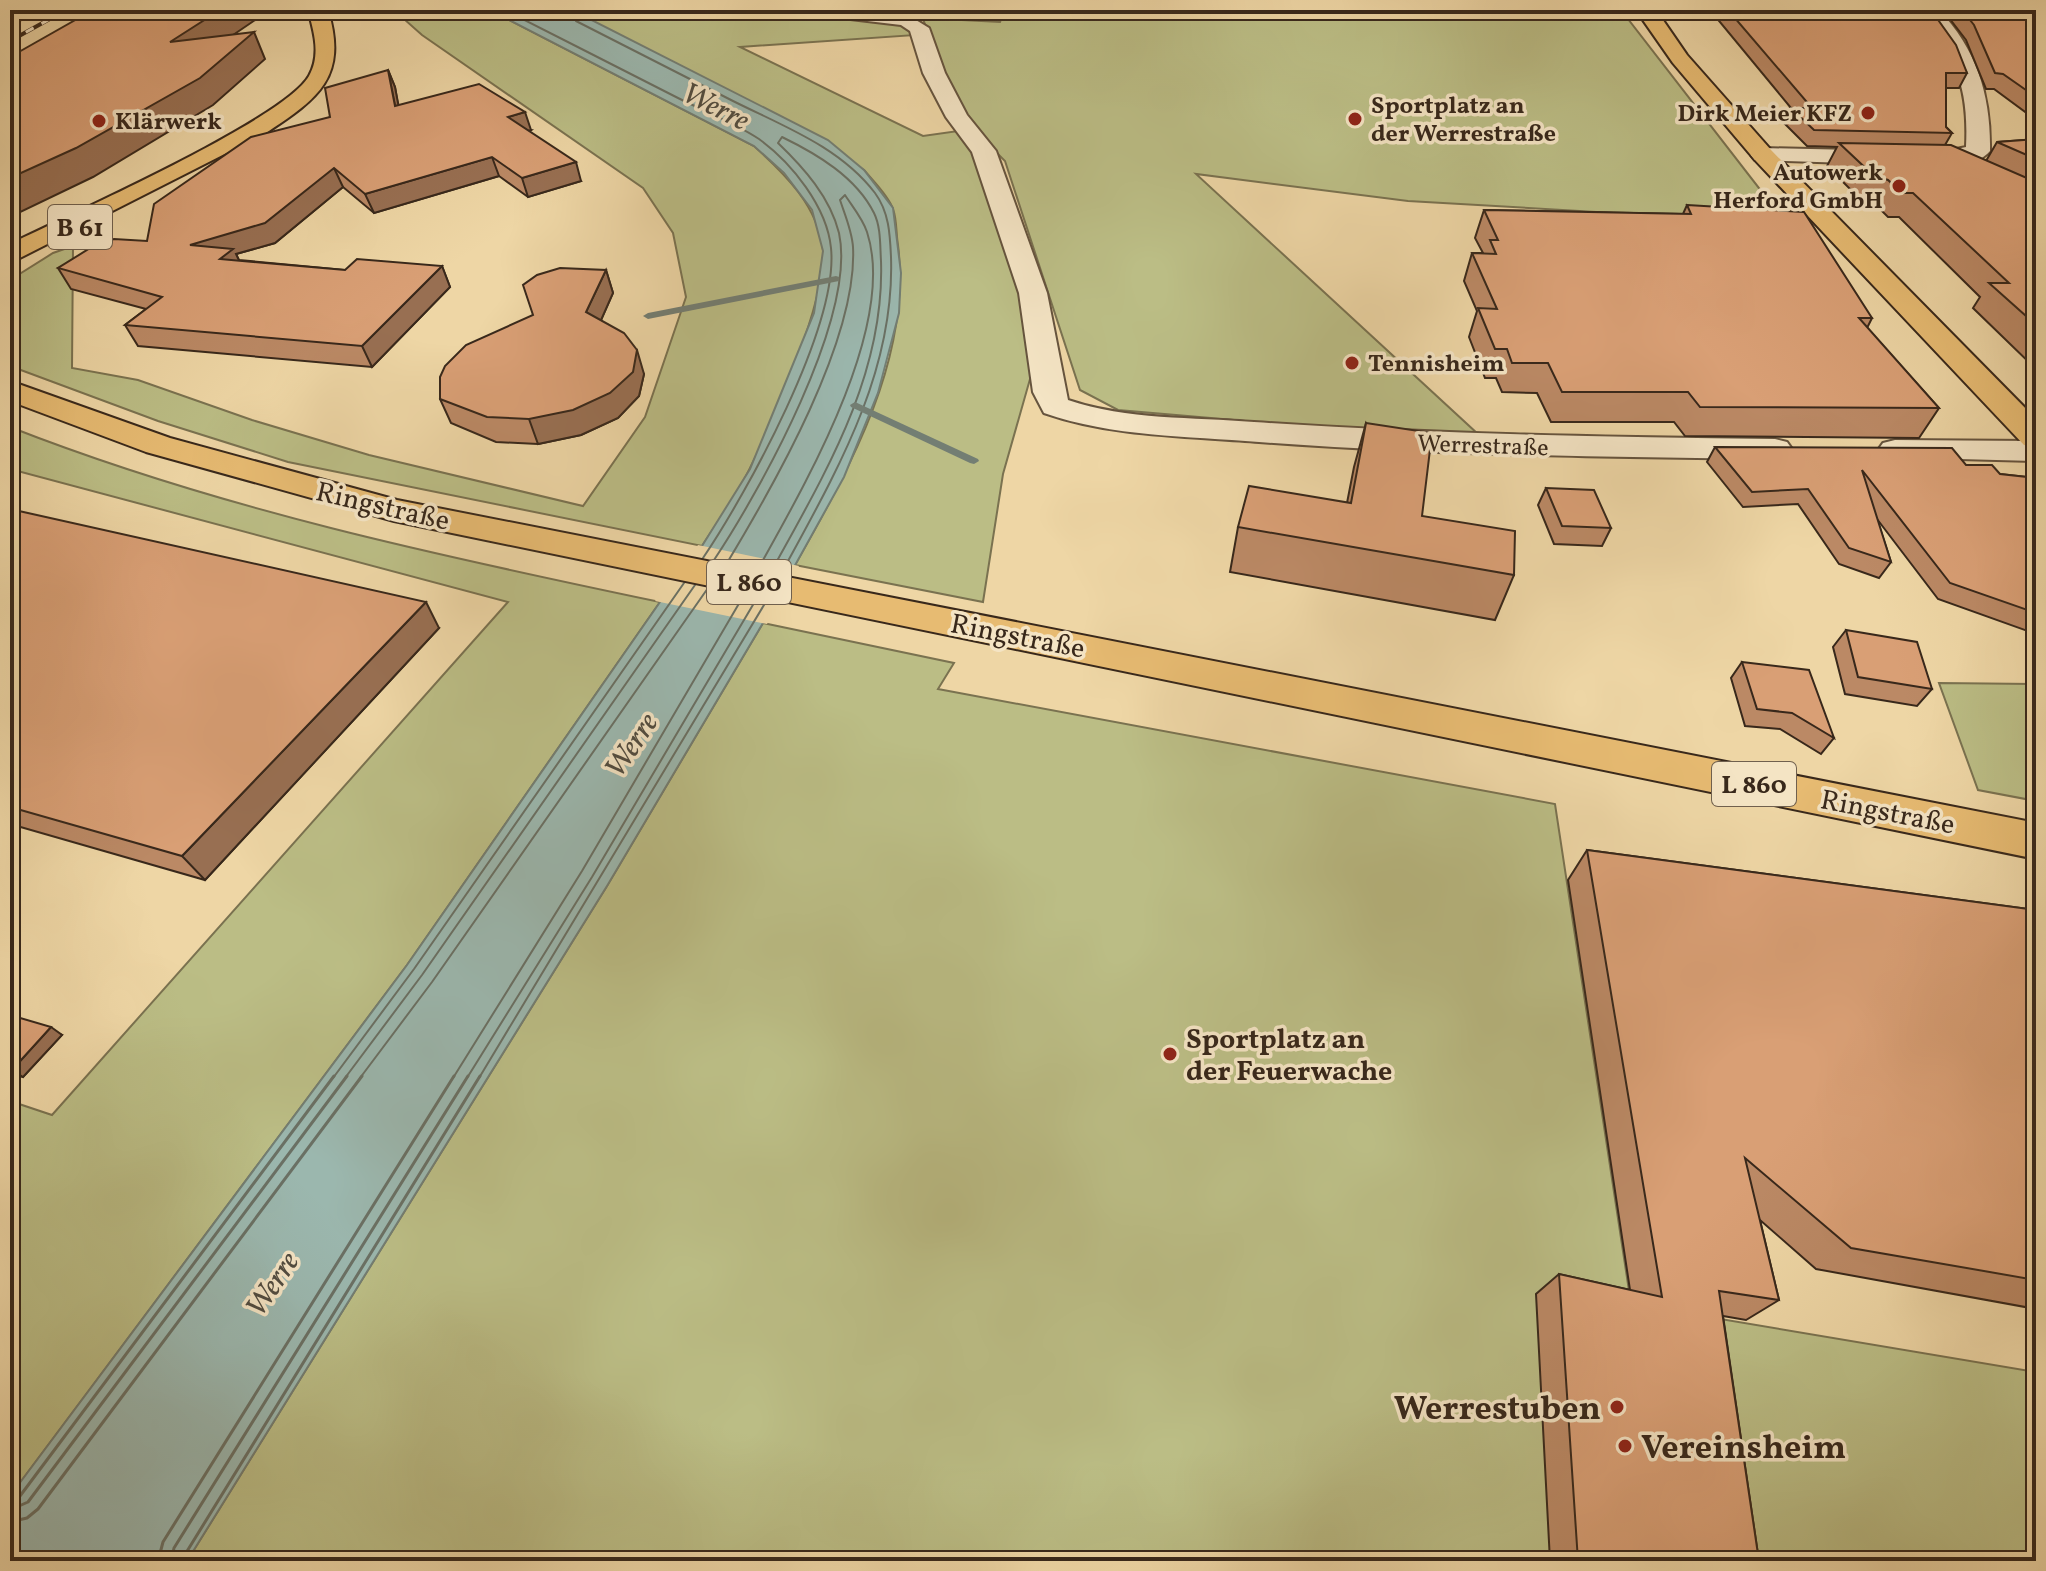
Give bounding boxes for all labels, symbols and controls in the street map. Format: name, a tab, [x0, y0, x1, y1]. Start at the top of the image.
water label: Werre	[674, 73, 756, 142]
place label: Sportplatz an der Werrestraße	[1371, 90, 1556, 152]
place label: Dirk Meier KFZ	[1677, 98, 1852, 132]
marker: Dirk Meier KFZ	[1859, 104, 1877, 122]
place label: Klärwerk	[115, 106, 222, 140]
marker: Sportplatz an der Werrestraße	[1346, 110, 1364, 128]
marker: Klärwerk	[90, 112, 108, 130]
place label: Autowerk Herford GmbH	[1713, 157, 1883, 219]
marker: Autowerk Herford GmbH	[1890, 177, 1908, 195]
road number: B 61	[48, 205, 112, 249]
place label: Tennisheim	[1368, 348, 1504, 382]
marker: Tennisheim	[1343, 354, 1361, 372]
street label: Werrestraße	[1417, 428, 1549, 466]
street label: Ringstraße	[312, 473, 453, 542]
road number: L 860	[707, 560, 791, 604]
street label: Ringstraße	[947, 605, 1088, 670]
water label: Werre	[596, 705, 670, 787]
road number: L 860	[1712, 762, 1796, 806]
street label: Ringstraße	[1817, 781, 1958, 846]
place label: Sportplatz an der Feuerwache	[1186, 1021, 1392, 1092]
marker: Sportplatz an der Feuerwache	[1161, 1045, 1179, 1063]
water label: Werre	[237, 1244, 311, 1326]
place label: Werrestuben	[1394, 1387, 1601, 1434]
marker: Werrestuben	[1608, 1398, 1626, 1416]
place label: Vereinsheim	[1641, 1426, 1846, 1473]
marker: Vereinsheim	[1616, 1437, 1634, 1455]

